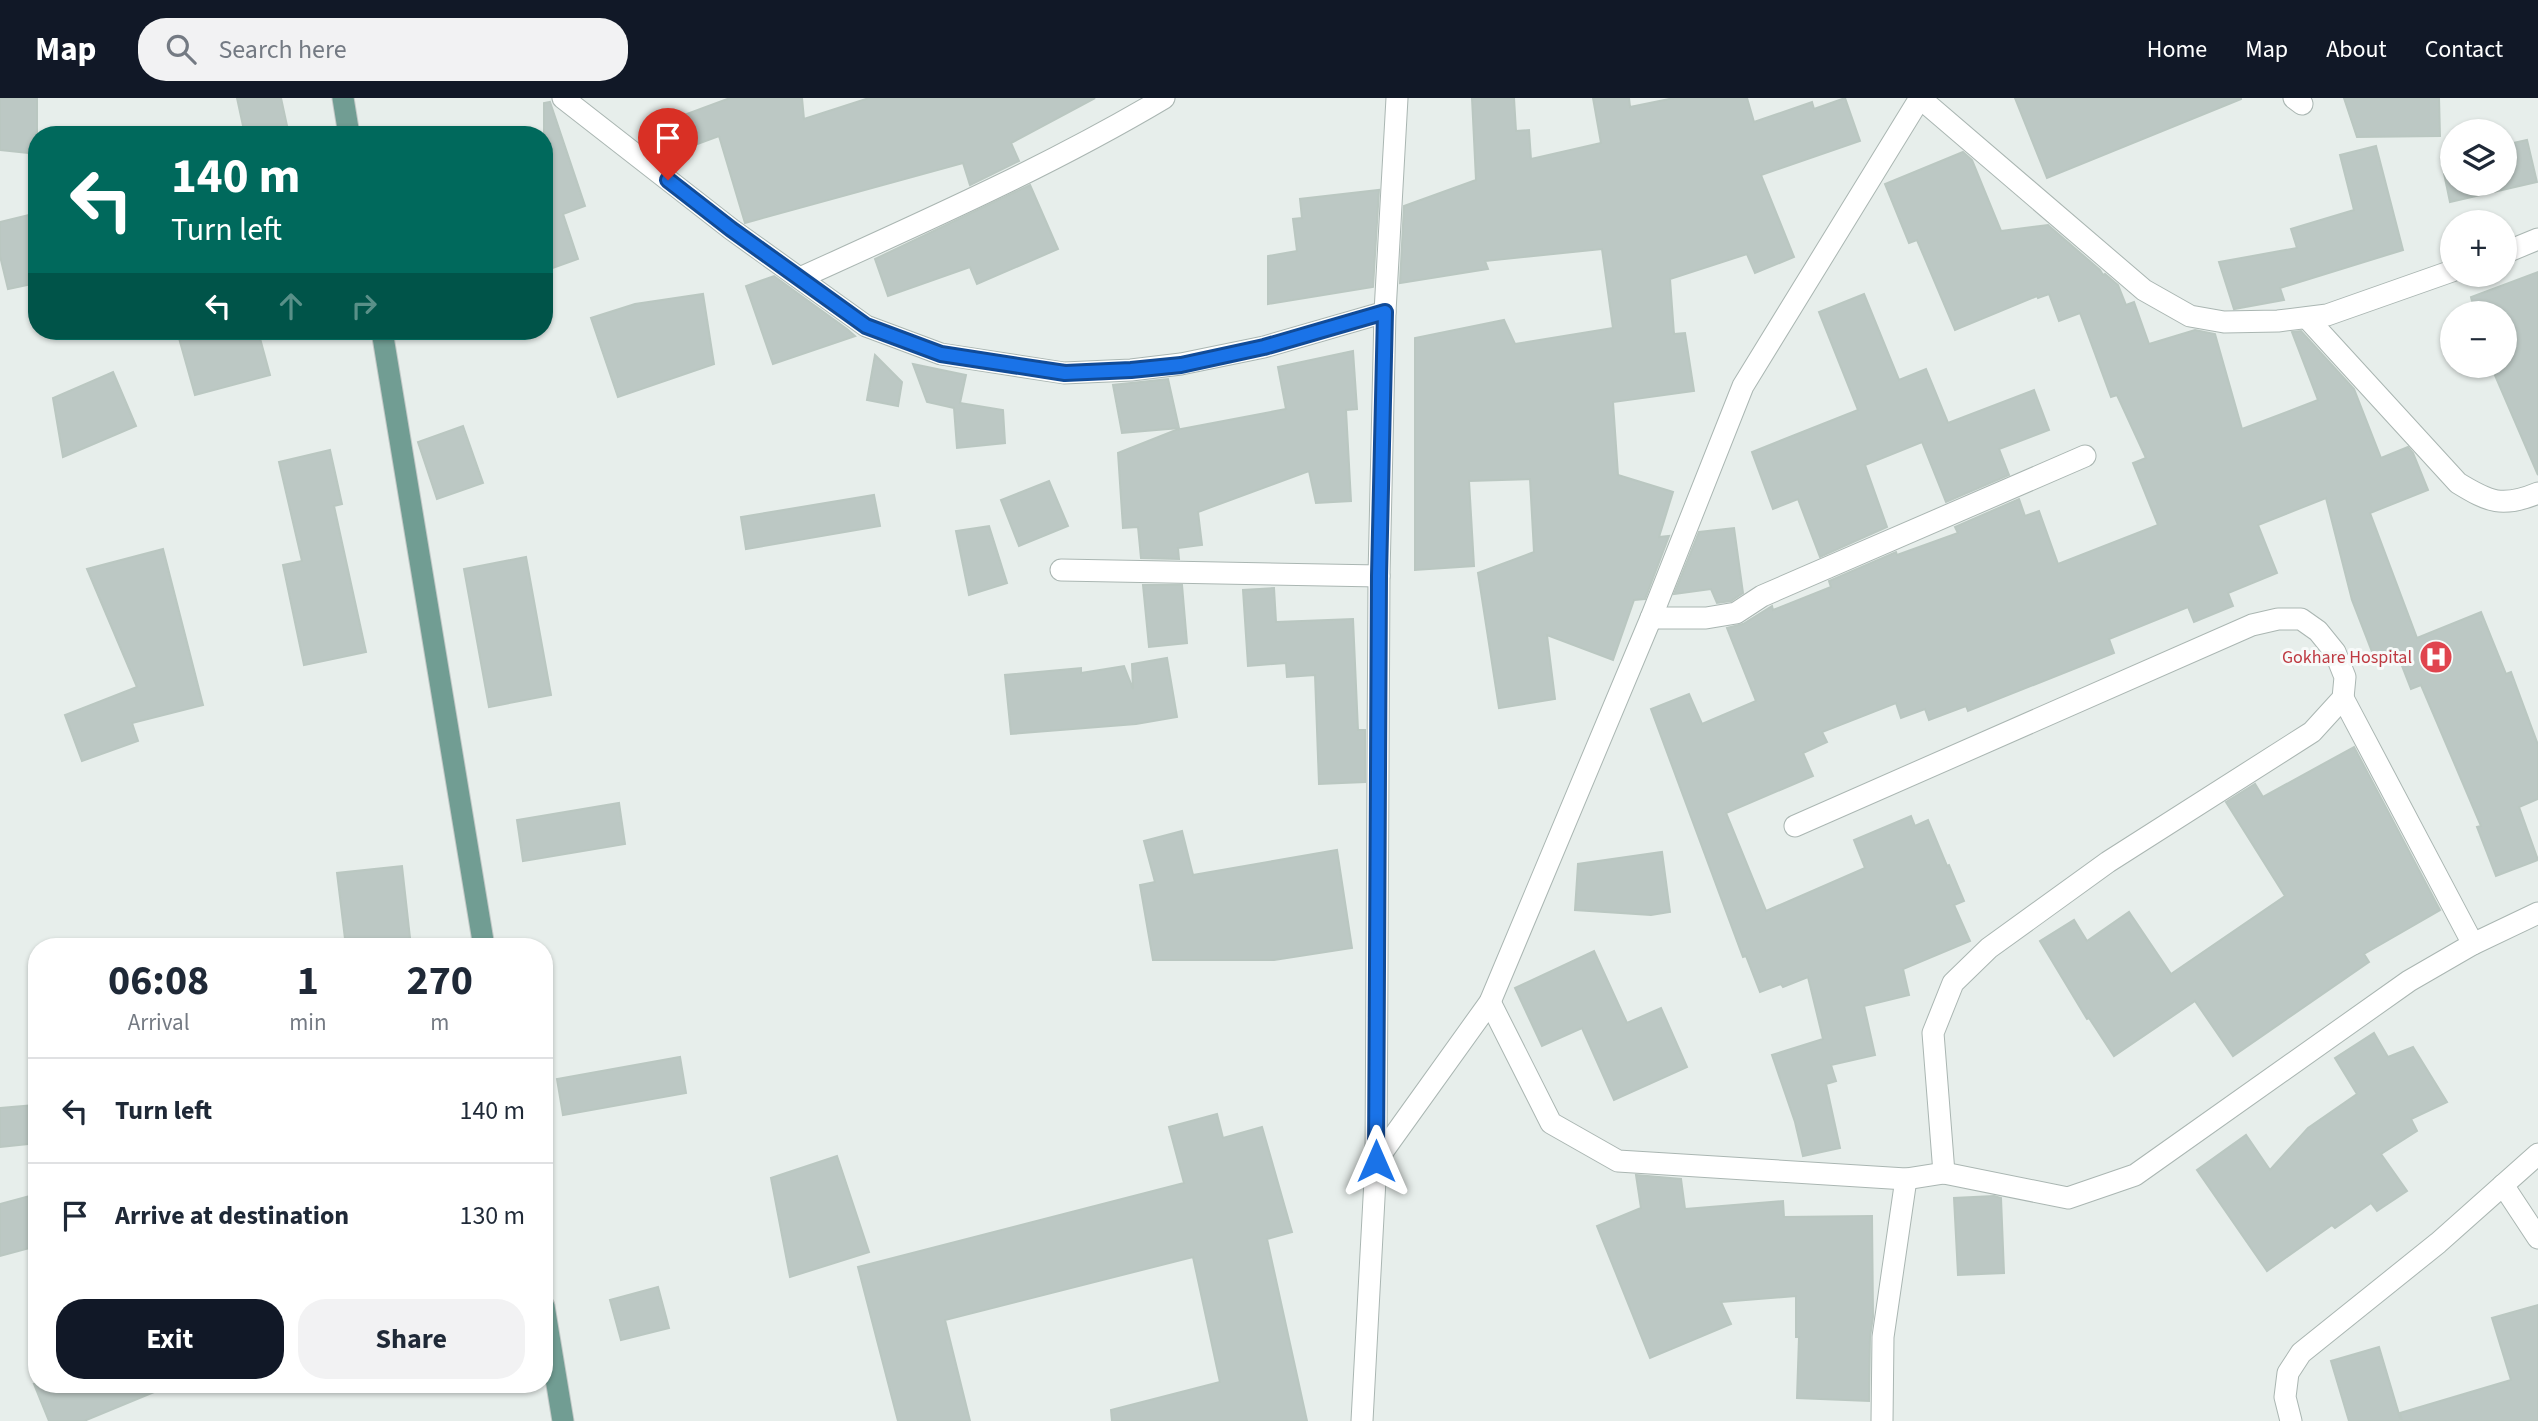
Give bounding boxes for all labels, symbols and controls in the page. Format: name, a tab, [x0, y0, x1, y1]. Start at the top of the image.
search box	[138, 18, 628, 81]
text: Map	[35, 26, 96, 73]
icon: search	[162, 30, 200, 68]
text: Search here	[218, 31, 347, 68]
text: Home	[2147, 32, 2207, 67]
text: Map	[2245, 32, 2288, 67]
text: About	[2326, 32, 2387, 67]
text: Contact	[2425, 32, 2503, 67]
pin	[638, 108, 698, 180]
icon: arrive	[649, 119, 687, 157]
map controls	[2440, 119, 2517, 378]
button: layers	[2440, 119, 2517, 196]
text: 140 m	[171, 142, 300, 212]
icon: left	[56, 154, 147, 245]
text: Turn left	[171, 207, 282, 253]
button: +	[2440, 210, 2517, 287]
icon: left	[199, 287, 237, 325]
icon: ahead	[272, 287, 310, 325]
icon: right	[345, 287, 383, 325]
button: −	[2440, 301, 2517, 378]
hospital icon: Gokhare Hospital	[2417, 638, 2455, 676]
place label: Gokhare Hospital	[2282, 645, 2412, 670]
text: 06:08	[108, 951, 209, 1011]
text: 1	[297, 951, 319, 1011]
text: 270	[406, 951, 473, 1011]
text: Arrival	[128, 1006, 190, 1039]
text: min	[289, 1006, 327, 1039]
text: m	[430, 1006, 449, 1039]
icon: left	[56, 1092, 94, 1130]
text: Turn left	[115, 1092, 212, 1129]
text: 140 m	[459, 1092, 525, 1129]
position arrow	[1339, 1124, 1413, 1198]
icon: arrive	[56, 1197, 94, 1235]
text: Arrive at destination	[115, 1197, 349, 1234]
text: 130 m	[459, 1197, 525, 1234]
button: Exit	[56, 1299, 284, 1379]
button: Share	[298, 1299, 525, 1379]

